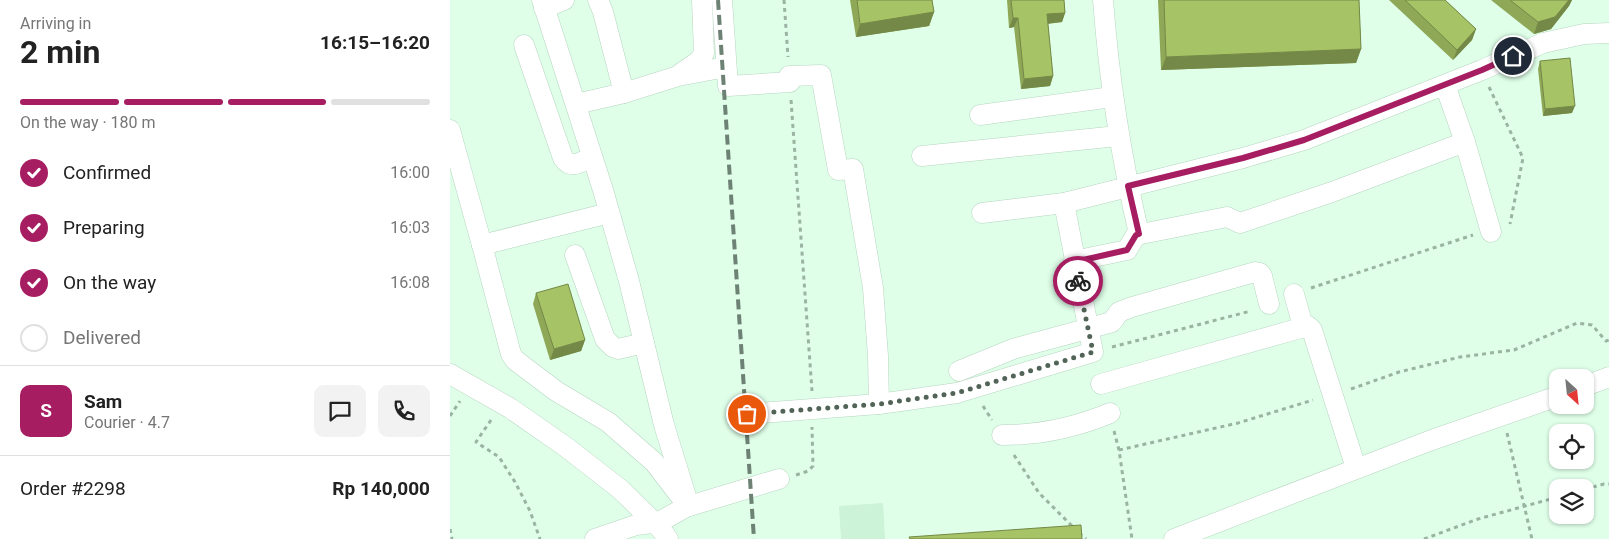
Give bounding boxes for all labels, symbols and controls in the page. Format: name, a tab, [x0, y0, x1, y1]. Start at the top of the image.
text: Arriving in	[20, 14, 91, 33]
text: 16:15–16:20	[320, 31, 430, 54]
text: 2 min	[20, 33, 100, 71]
pin	[1492, 35, 1534, 77]
icon: home	[1499, 42, 1527, 70]
text: On the way · 180 m	[20, 113, 156, 132]
icon: check	[20, 159, 48, 187]
text: Confirmed	[63, 161, 151, 184]
text: 16:00	[390, 163, 430, 182]
icon: check	[20, 214, 48, 242]
text: Preparing	[63, 216, 145, 239]
text: 16:03	[390, 218, 430, 237]
courier	[1053, 256, 1103, 306]
icon: bike	[1064, 267, 1092, 295]
icon: check	[20, 269, 48, 297]
text: On the way	[63, 271, 156, 294]
text: 16:08	[390, 273, 430, 292]
text: Delivered	[63, 326, 141, 349]
north arrow	[1549, 369, 1594, 414]
map controls	[1549, 369, 1594, 524]
button: chat	[314, 385, 366, 437]
button: phone	[378, 385, 430, 437]
text: Sam	[84, 390, 122, 413]
pin	[726, 393, 768, 435]
text: S	[40, 399, 52, 422]
icon: bag	[733, 400, 761, 428]
text: Courier · 4.7	[84, 413, 170, 432]
button: locate	[1549, 424, 1594, 469]
text: Order #2298	[20, 477, 126, 500]
text: Rp 140,000	[332, 477, 430, 500]
button: layers	[1549, 479, 1594, 524]

